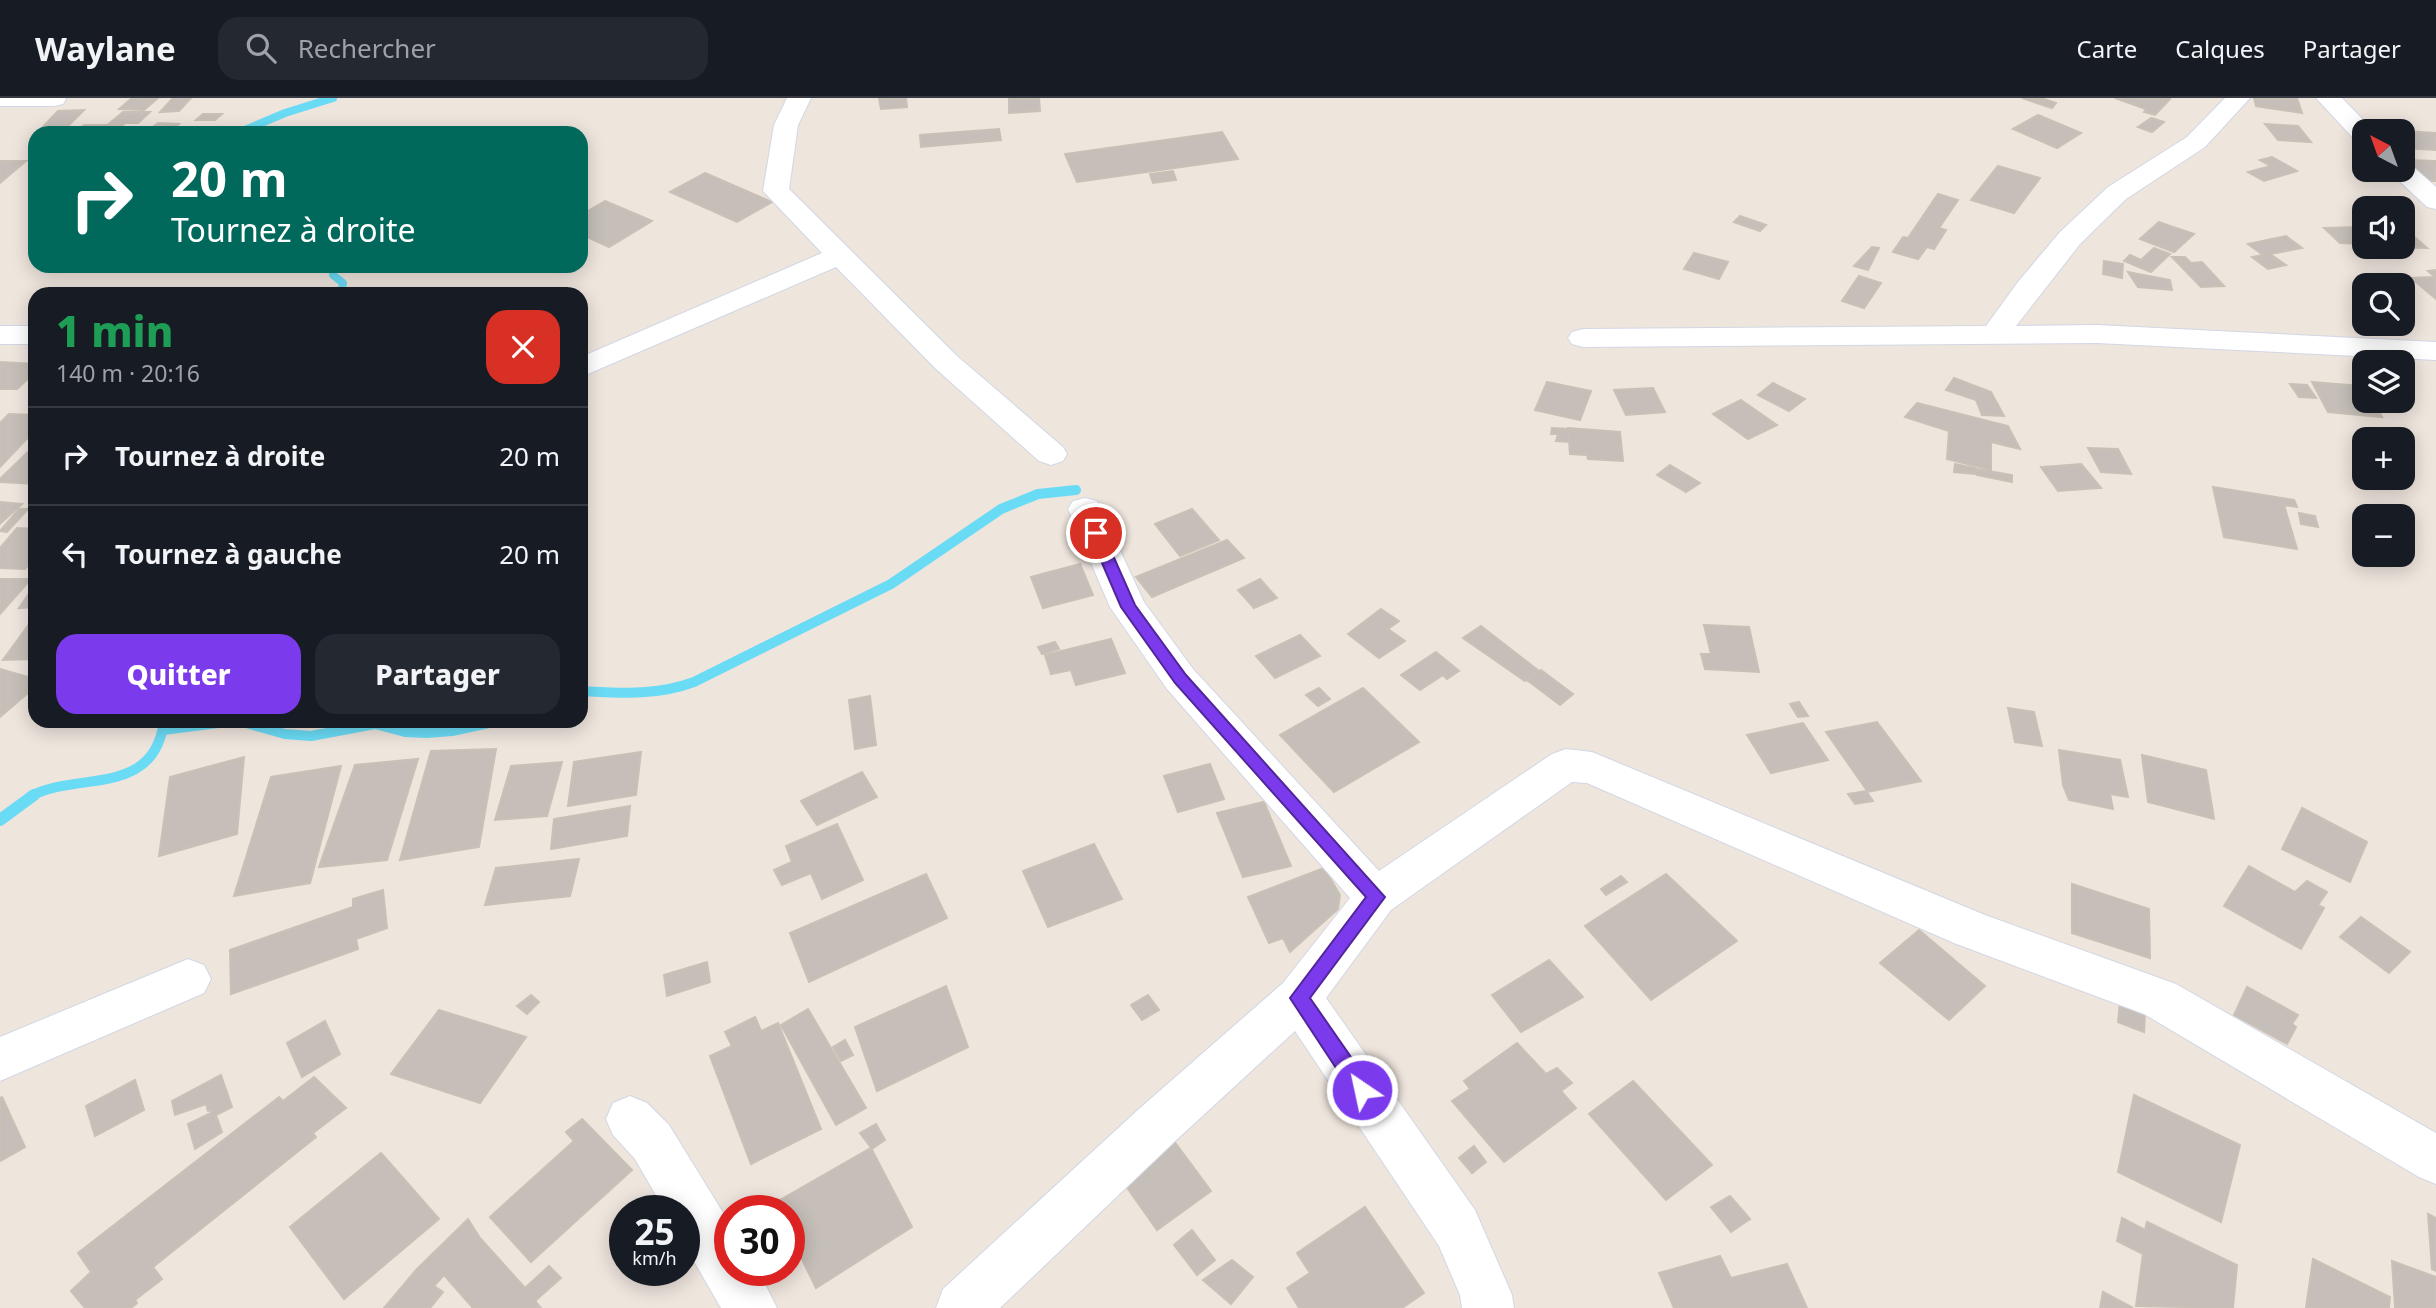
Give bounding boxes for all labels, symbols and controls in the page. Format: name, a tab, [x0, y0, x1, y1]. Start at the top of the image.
search box	[218, 17, 708, 80]
text: Waylane	[35, 26, 176, 71]
icon: search	[242, 29, 280, 67]
text: Rechercher	[298, 30, 436, 66]
text: Carte	[2077, 32, 2137, 65]
text: Calques	[2175, 32, 2265, 65]
text: Partager	[2303, 32, 2401, 65]
north arrow	[2352, 119, 2415, 182]
map controls	[2352, 119, 2415, 567]
text: 20 m	[171, 145, 288, 211]
icon: right	[56, 154, 147, 245]
button: sound	[2352, 196, 2415, 259]
text: Tournez à droite	[171, 208, 416, 251]
button: search	[2352, 273, 2415, 336]
text: 1 min	[56, 302, 173, 359]
button: close	[486, 310, 560, 384]
button: layers	[2352, 350, 2415, 413]
text: 140 m · 20:16	[56, 357, 200, 389]
button: +	[2352, 427, 2415, 490]
icon: right	[56, 437, 94, 475]
text: Tournez à droite	[115, 438, 325, 474]
text: 20 m	[499, 438, 560, 474]
pin	[1066, 503, 1126, 563]
button: −	[2352, 504, 2415, 567]
icon: arrive	[1077, 514, 1115, 552]
icon: left	[56, 535, 94, 573]
text: Tournez à gauche	[115, 536, 342, 572]
text: 20 m	[499, 536, 560, 572]
button: Quitter	[56, 634, 301, 714]
button: Partager	[315, 634, 560, 714]
position arrow	[1325, 1053, 1399, 1127]
speed limit sign: 30	[714, 1195, 805, 1286]
text: 25	[634, 1208, 675, 1255]
text: km/h	[632, 1246, 677, 1270]

